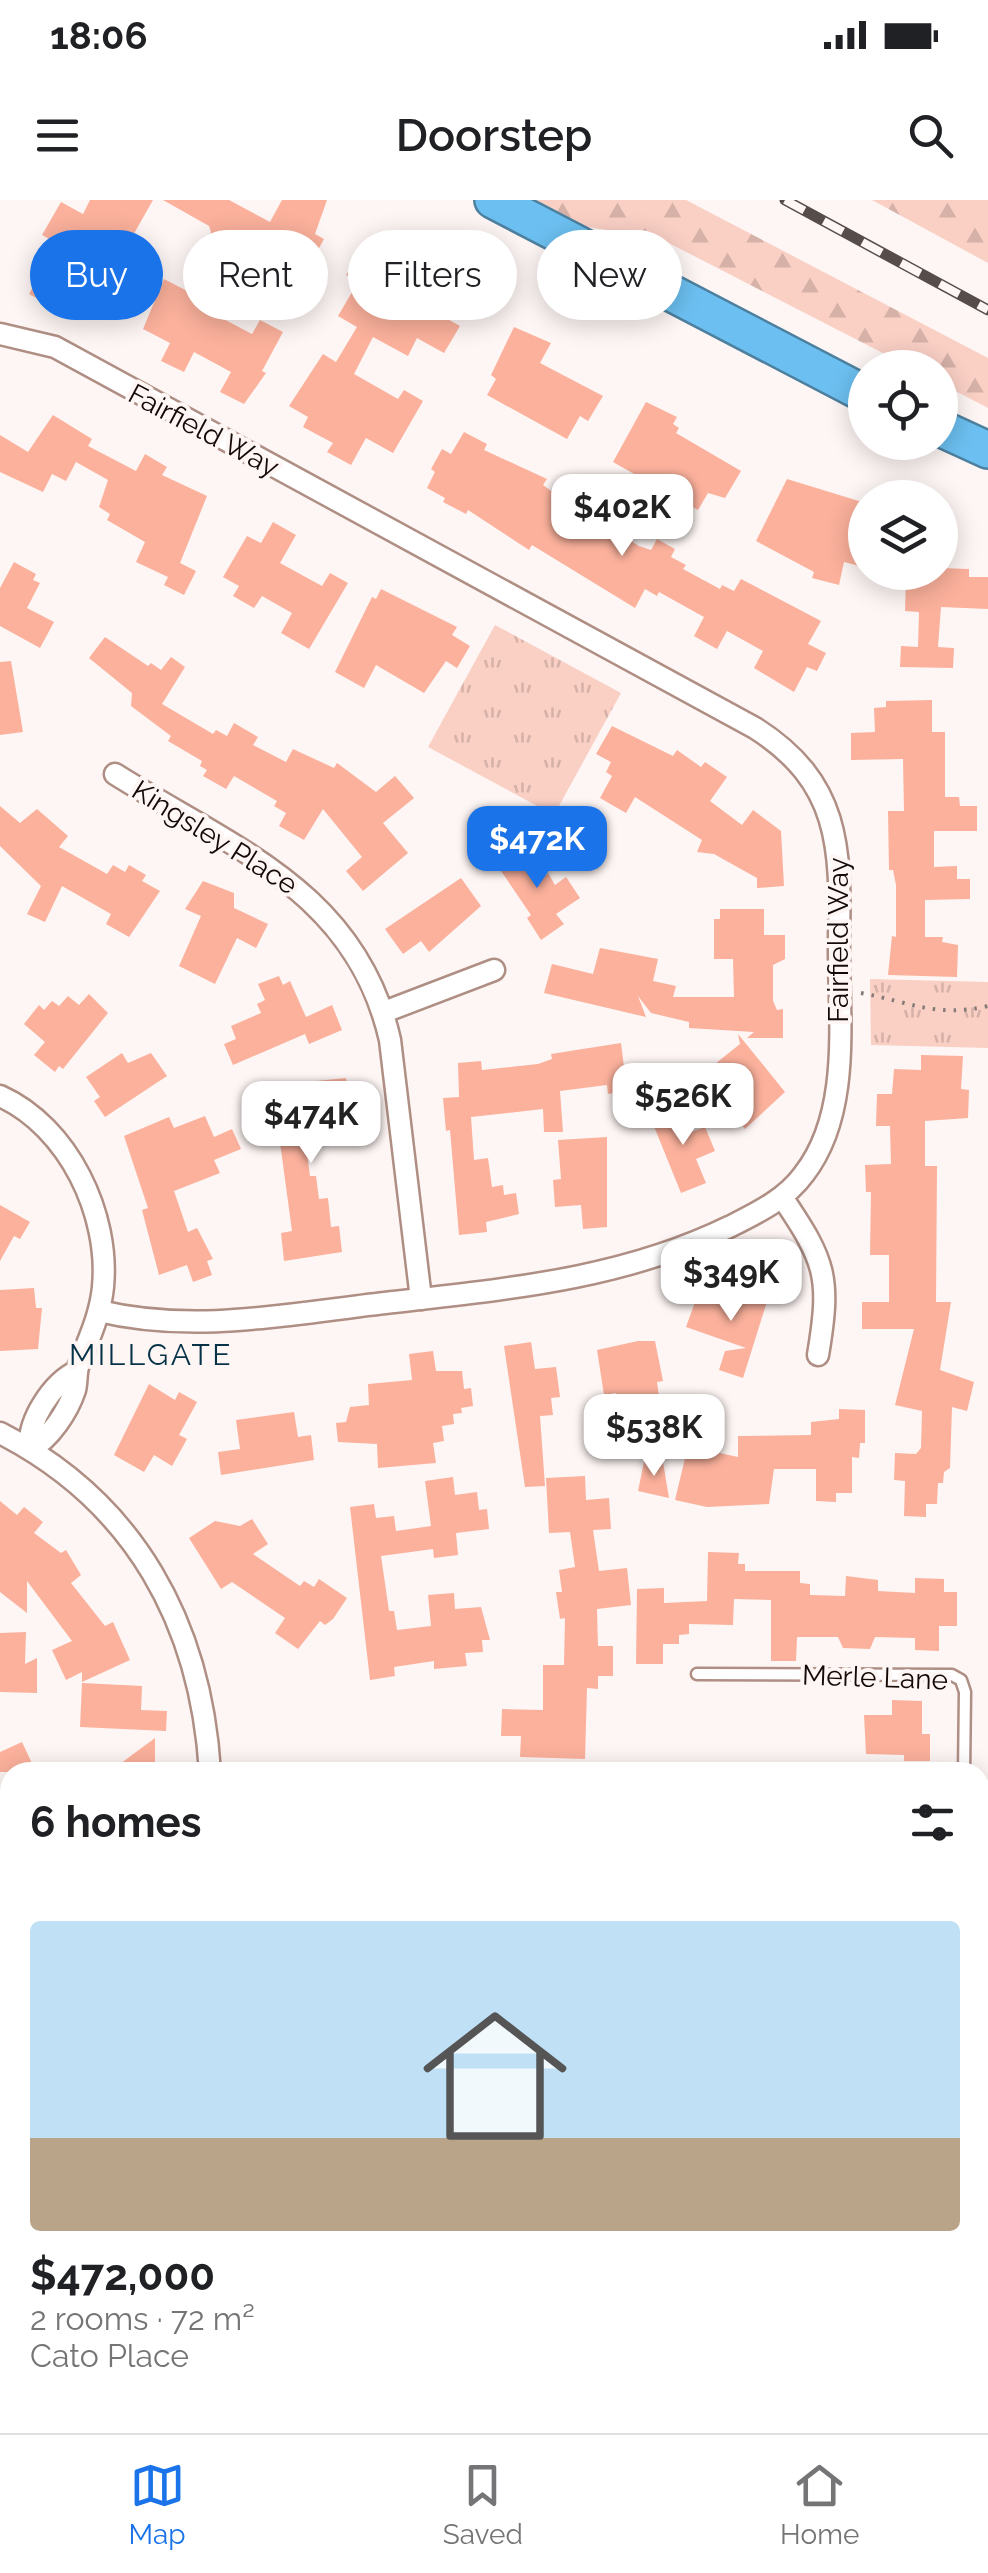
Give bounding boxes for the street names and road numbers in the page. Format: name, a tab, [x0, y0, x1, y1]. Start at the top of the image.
street label: Fairfield Way	[123, 377, 285, 484]
street label: Kingsley Place	[126, 774, 303, 901]
street label: Fairfield Way	[822, 857, 855, 1023]
street label: Merle Lane	[801, 1658, 949, 1697]

